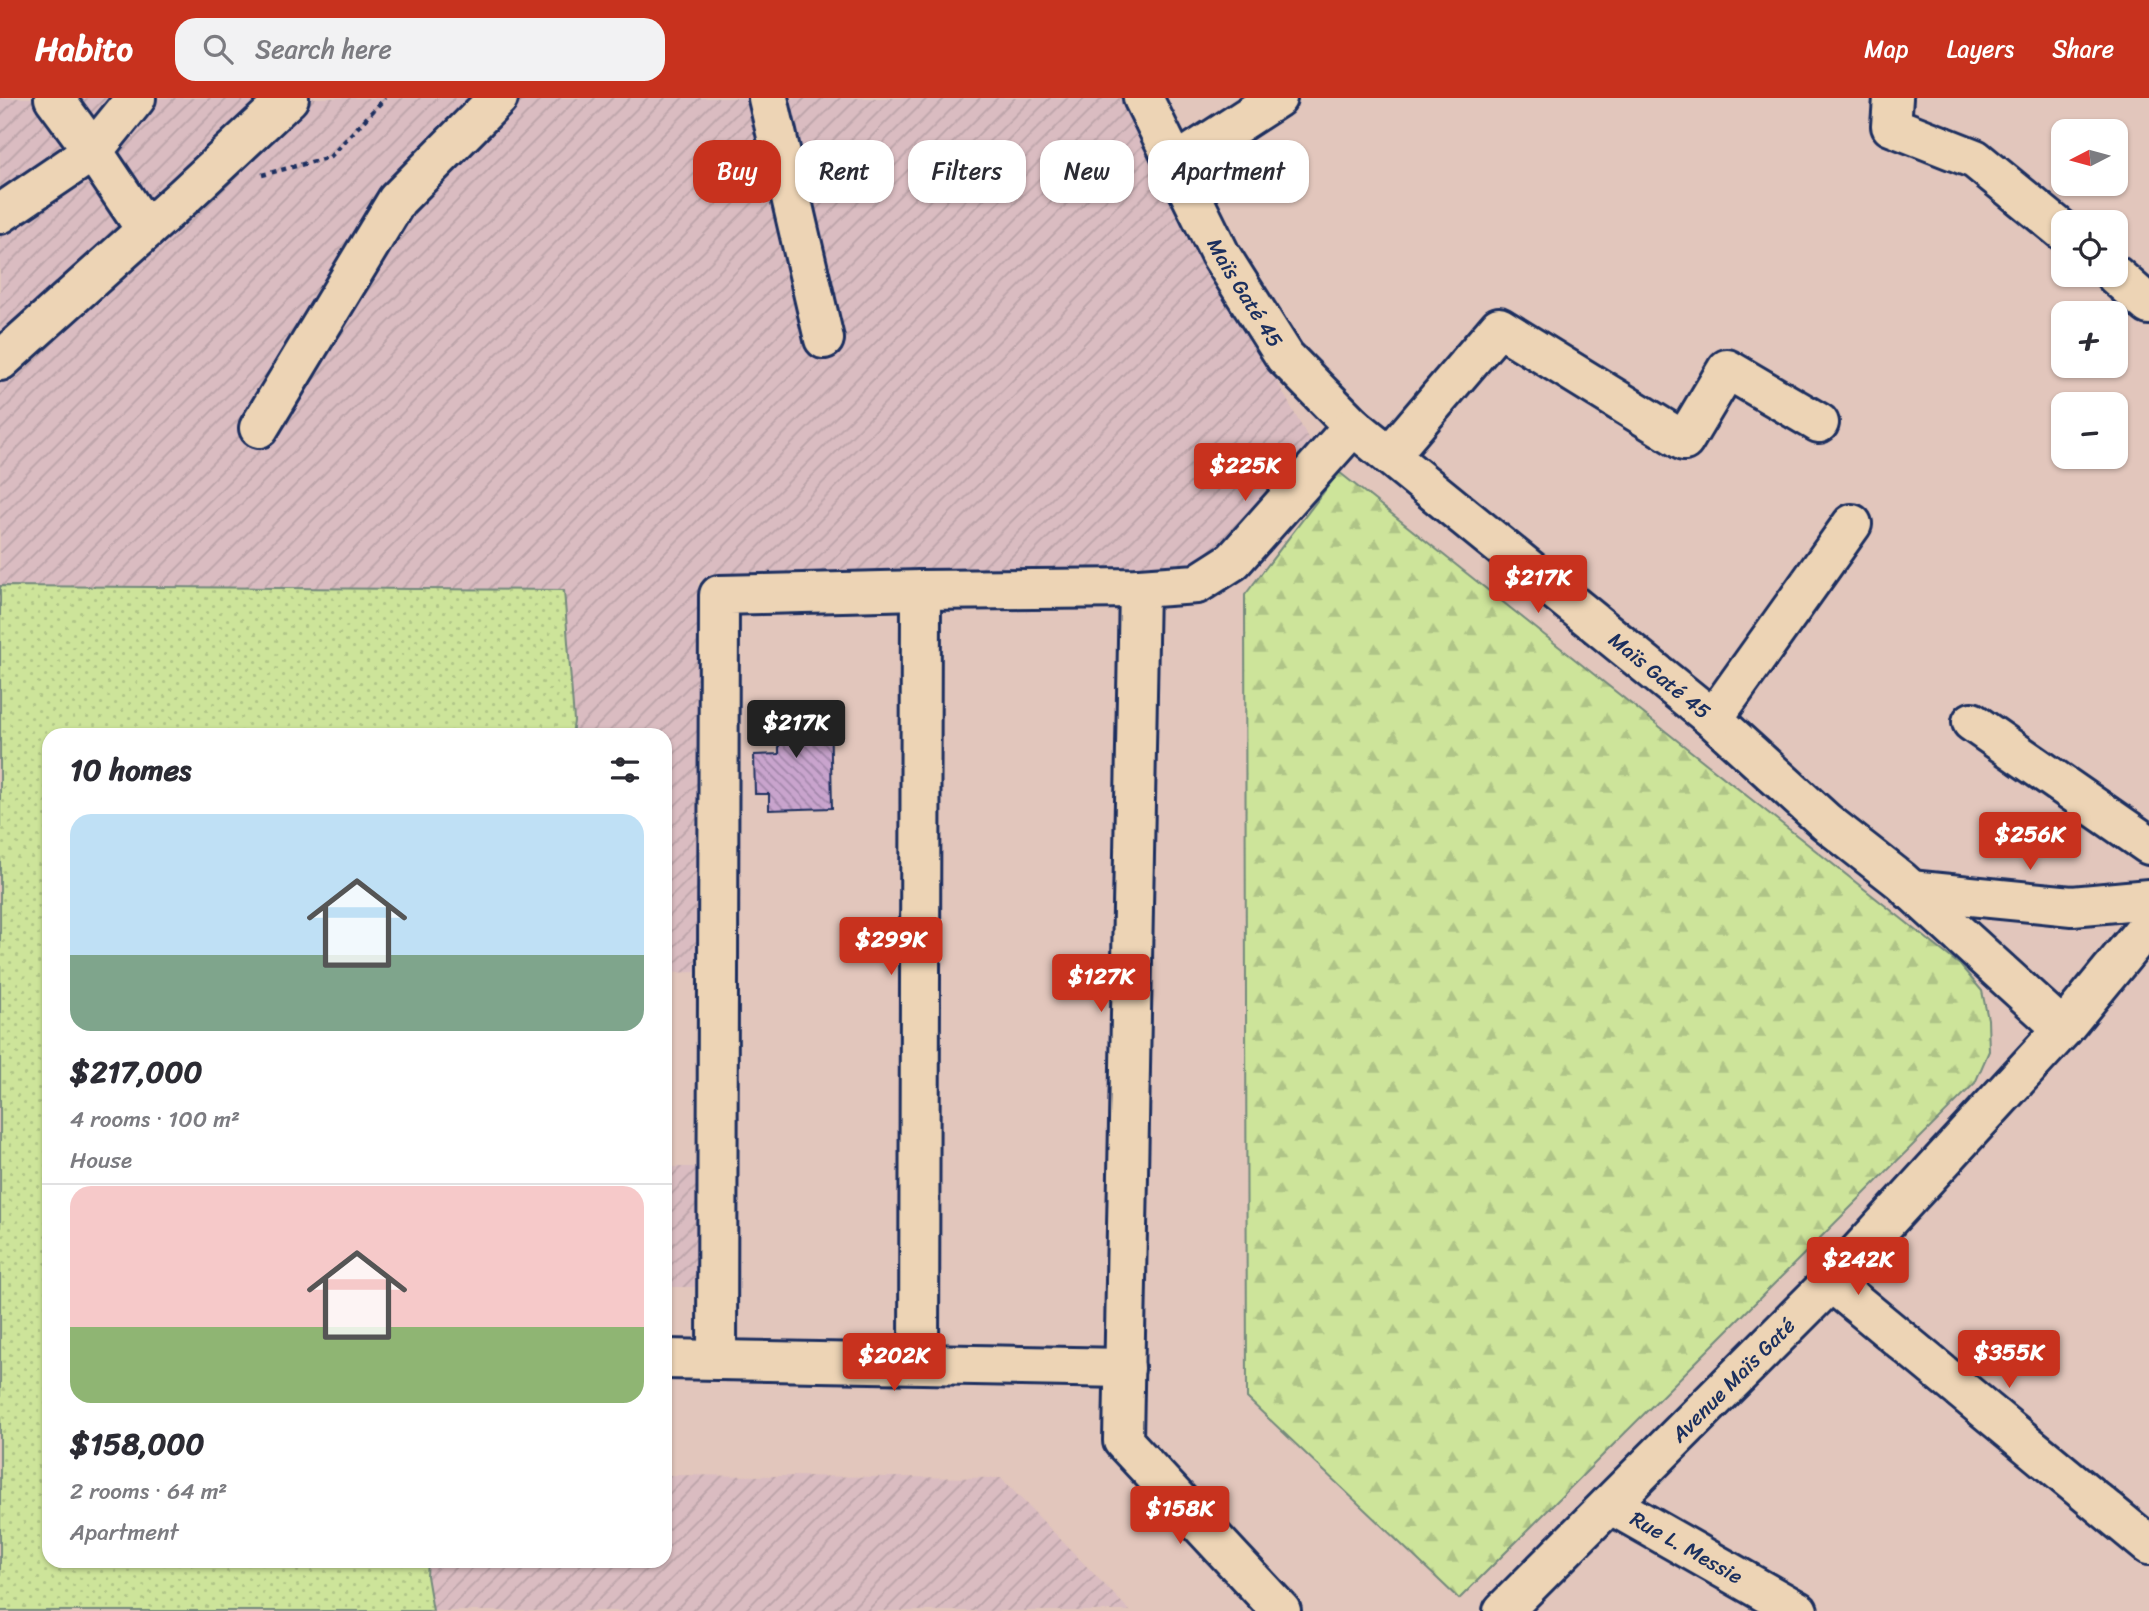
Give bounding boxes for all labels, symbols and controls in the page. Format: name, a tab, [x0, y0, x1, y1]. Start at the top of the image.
search box	[175, 18, 665, 81]
text: Habito	[35, 20, 133, 78]
text: Search here	[255, 26, 392, 72]
text: Map	[1864, 28, 1909, 70]
text: Layers	[1947, 28, 2014, 70]
text: Share	[2052, 28, 2114, 70]
icon: search	[199, 30, 237, 68]
north arrow	[2051, 119, 2128, 196]
map controls	[2051, 119, 2128, 469]
chip: Buy	[693, 140, 781, 203]
chip: Rent	[795, 140, 894, 203]
chip: Filters	[908, 140, 1026, 203]
chip: New	[1040, 140, 1134, 203]
chip: Apartment	[1148, 140, 1309, 203]
button: locate	[2051, 210, 2128, 287]
street label: Maïs Gaté 45	[1196, 231, 1294, 356]
button: +	[2051, 301, 2128, 378]
button: −	[2051, 392, 2128, 469]
pin: $225K	[1196, 444, 1294, 503]
text: $225K	[1210, 445, 1280, 486]
pin: $217K	[1489, 556, 1587, 615]
text: $217K	[1505, 557, 1571, 598]
street label: Maïs Gaté 45	[1600, 622, 1720, 729]
pin: $217K	[747, 700, 845, 760]
text: $217K	[763, 702, 829, 743]
text: 10 homes	[70, 743, 191, 797]
icon: filters	[606, 751, 644, 789]
pin: $256K	[1981, 812, 2079, 872]
text: $256K	[1995, 814, 2065, 855]
icon: home	[294, 860, 420, 986]
pin: $299K	[842, 918, 940, 977]
text: $299K	[856, 919, 926, 960]
pin: $127K	[1052, 954, 1150, 1014]
text: $127K	[1068, 956, 1134, 997]
text: $217,000	[70, 1045, 202, 1099]
text: 4 rooms · 100 m²	[70, 1099, 240, 1140]
text: House	[70, 1140, 132, 1181]
icon: home	[294, 1232, 420, 1358]
pin: $242K	[1809, 1238, 1907, 1297]
text: $242K	[1823, 1239, 1893, 1280]
street label: Avenue Maïs Gaté	[1661, 1308, 1805, 1453]
pin: $355K	[1960, 1330, 2058, 1390]
text: $355K	[1974, 1332, 2044, 1373]
pin: $202K	[845, 1334, 943, 1393]
text: $202K	[859, 1335, 929, 1376]
text: $158,000	[70, 1417, 204, 1471]
text: 2 rooms · 64 m²	[70, 1471, 227, 1512]
pin: $158K	[1131, 1486, 1229, 1546]
text: $158K	[1146, 1488, 1214, 1529]
street label: Rue L. Messie	[1623, 1500, 1750, 1595]
text: Apartment	[70, 1512, 179, 1553]

